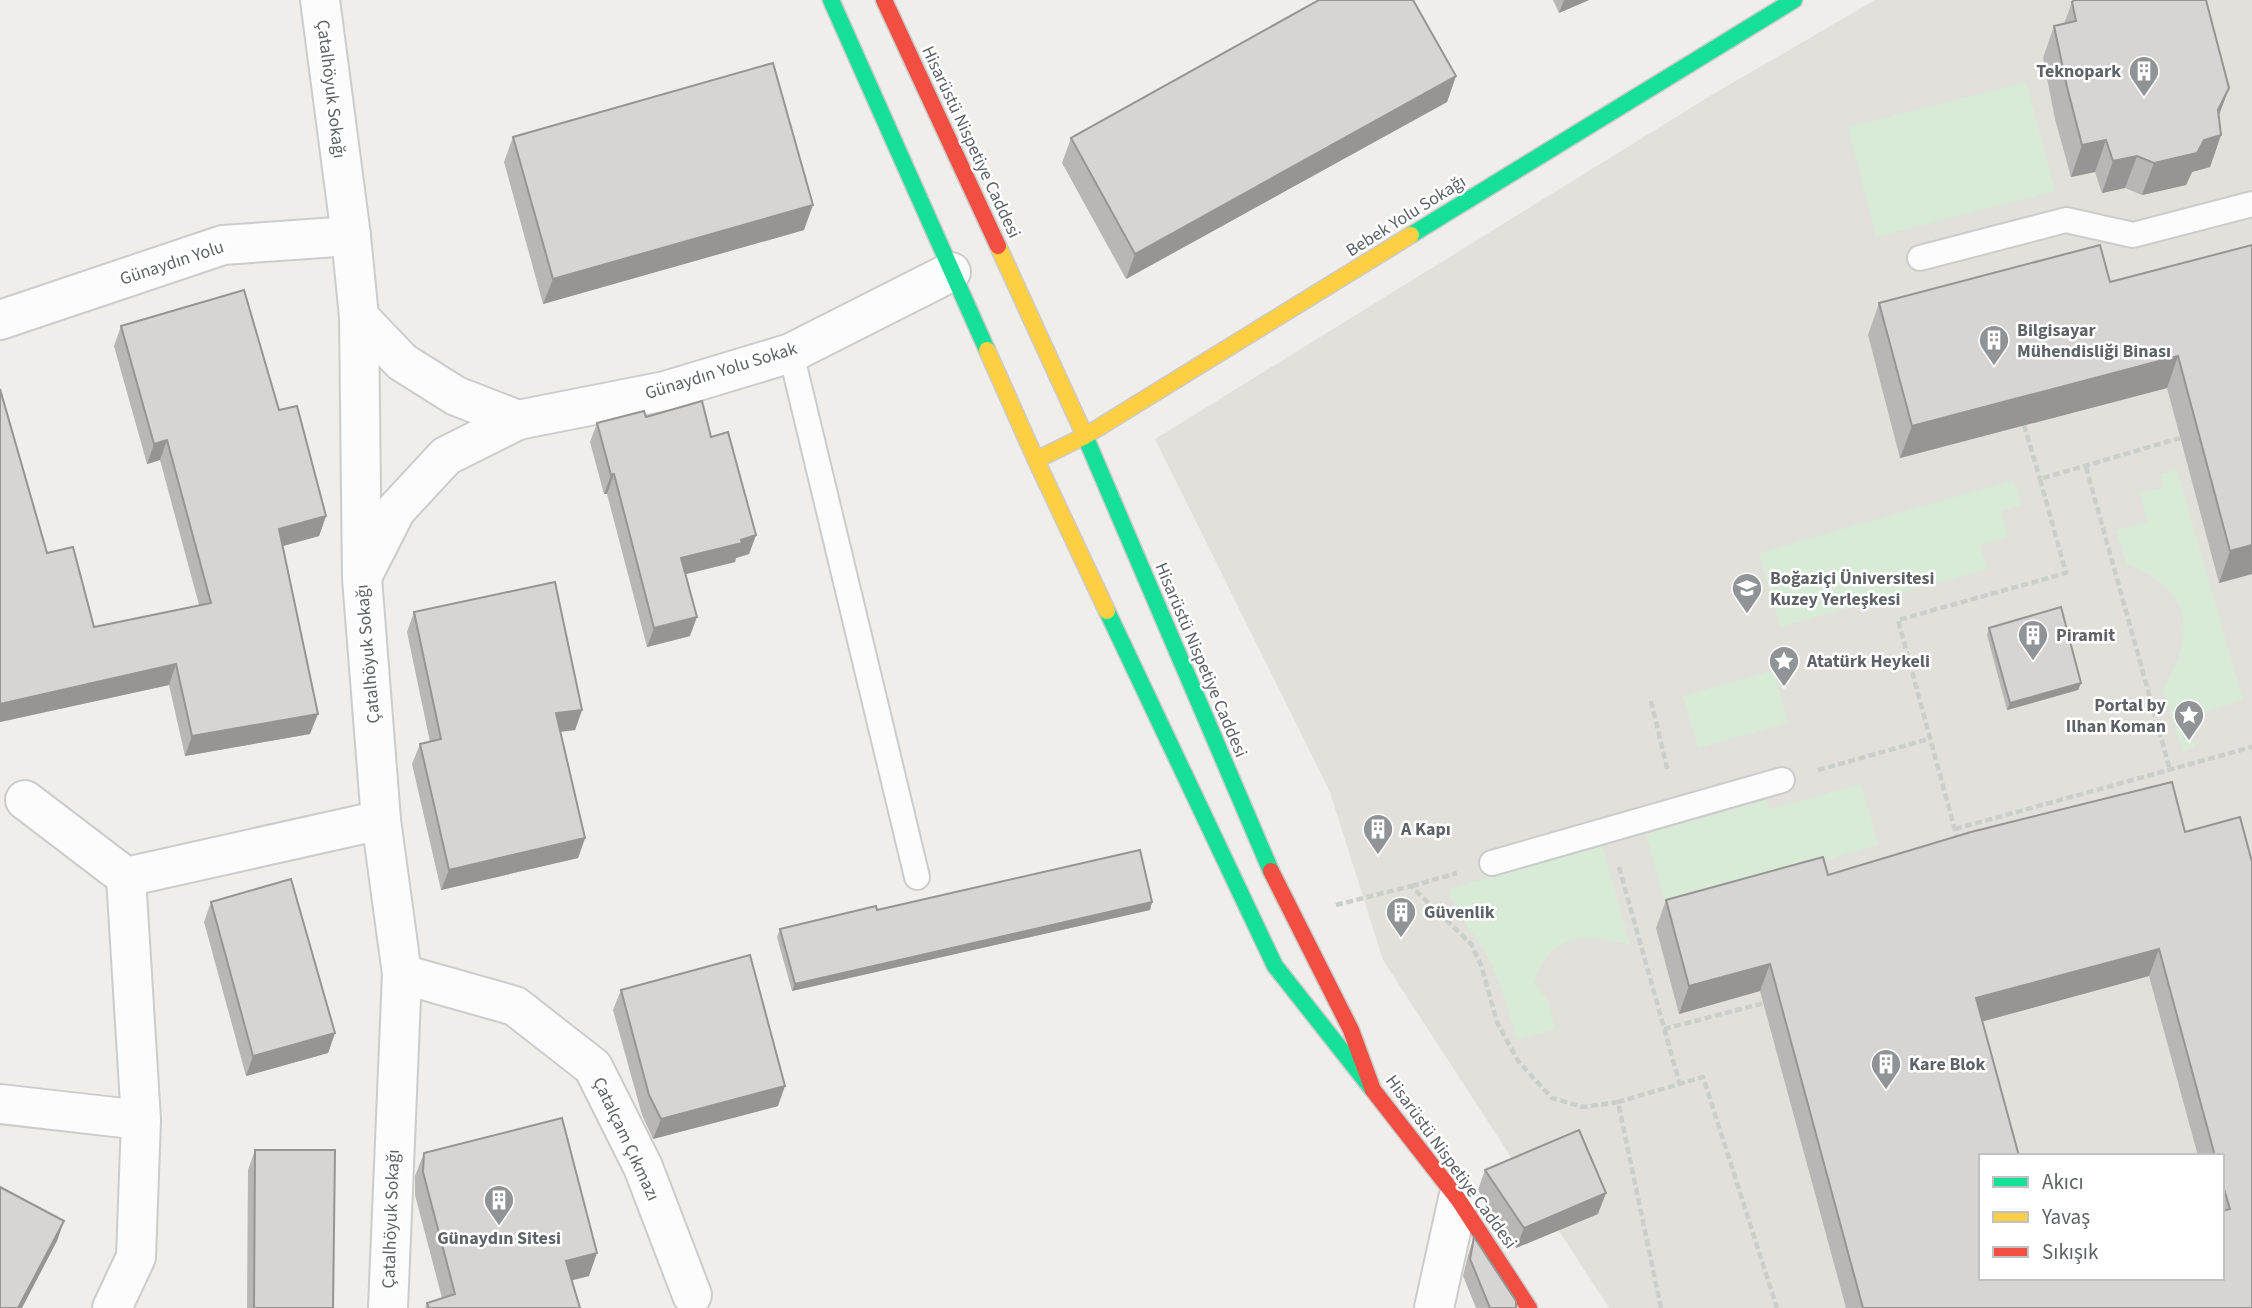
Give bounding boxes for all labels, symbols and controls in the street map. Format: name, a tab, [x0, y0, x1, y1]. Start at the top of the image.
street label: Çatalhöyuk Sokağı	[310, 18, 352, 160]
street label: Hisarüstü Nispetiye Caddesi	[915, 42, 1027, 242]
building icon: Teknopark	[2127, 54, 2161, 98]
place label: Teknopark	[2036, 59, 2121, 84]
street label: Bebek Yolu Sokağı	[1341, 169, 1471, 263]
street label: Günaydın Yolu	[117, 234, 227, 292]
place label: Bilgisayar Mühendisliği Binası	[2017, 318, 2171, 364]
building icon: Bilgisayar Mühendisliği Binası	[1977, 323, 2011, 367]
street label: Günaydın Yolu Sokak	[642, 336, 800, 406]
street label: Hisarüstü Nispetiye Caddesi	[1149, 559, 1253, 761]
place label: Boğaziçi Üniversitesi Kuzey Yerleşkesi	[1770, 566, 1934, 612]
school or university icon: Boğaziçi Üniversitesi Kuzey Yerleşkesi	[1730, 571, 1764, 615]
street label: Çatalhöyuk Sokağı	[349, 583, 387, 725]
building icon: Piramit	[2016, 618, 2050, 662]
place label: Piramit	[2056, 623, 2115, 648]
place icon: Atatürk Heykeli	[1767, 644, 1801, 688]
place label: Atatürk Heykeli	[1806, 649, 1930, 674]
place label: Portal by Ilhan Koman	[2066, 693, 2167, 739]
place icon: Portal by Ilhan Koman	[2172, 698, 2206, 742]
building icon: A Kapı	[1361, 812, 1395, 856]
place label: A Kapı	[1400, 817, 1451, 842]
building icon: Güvenlik	[1384, 895, 1418, 939]
place label: Güvenlik	[1424, 900, 1495, 925]
building icon: Kare Blok	[1869, 1047, 1903, 1091]
place label: Kare Blok	[1909, 1052, 1985, 1077]
street label: Hisarüstü Nispetiye Caddesi	[1379, 1070, 1523, 1254]
street label: Çatalçam Çıkmazı	[586, 1073, 666, 1205]
street label: Çatalhöyuk Sokağı	[376, 1149, 406, 1289]
legend	[1979, 1154, 2224, 1280]
text: Akıcı	[2042, 1167, 2084, 1197]
building icon: Günaydın Sitesi	[482, 1183, 516, 1227]
text: Yavaş	[2041, 1202, 2090, 1232]
place label: Günaydın Sitesi	[437, 1226, 561, 1251]
text: Sıkışık	[2042, 1237, 2099, 1267]

